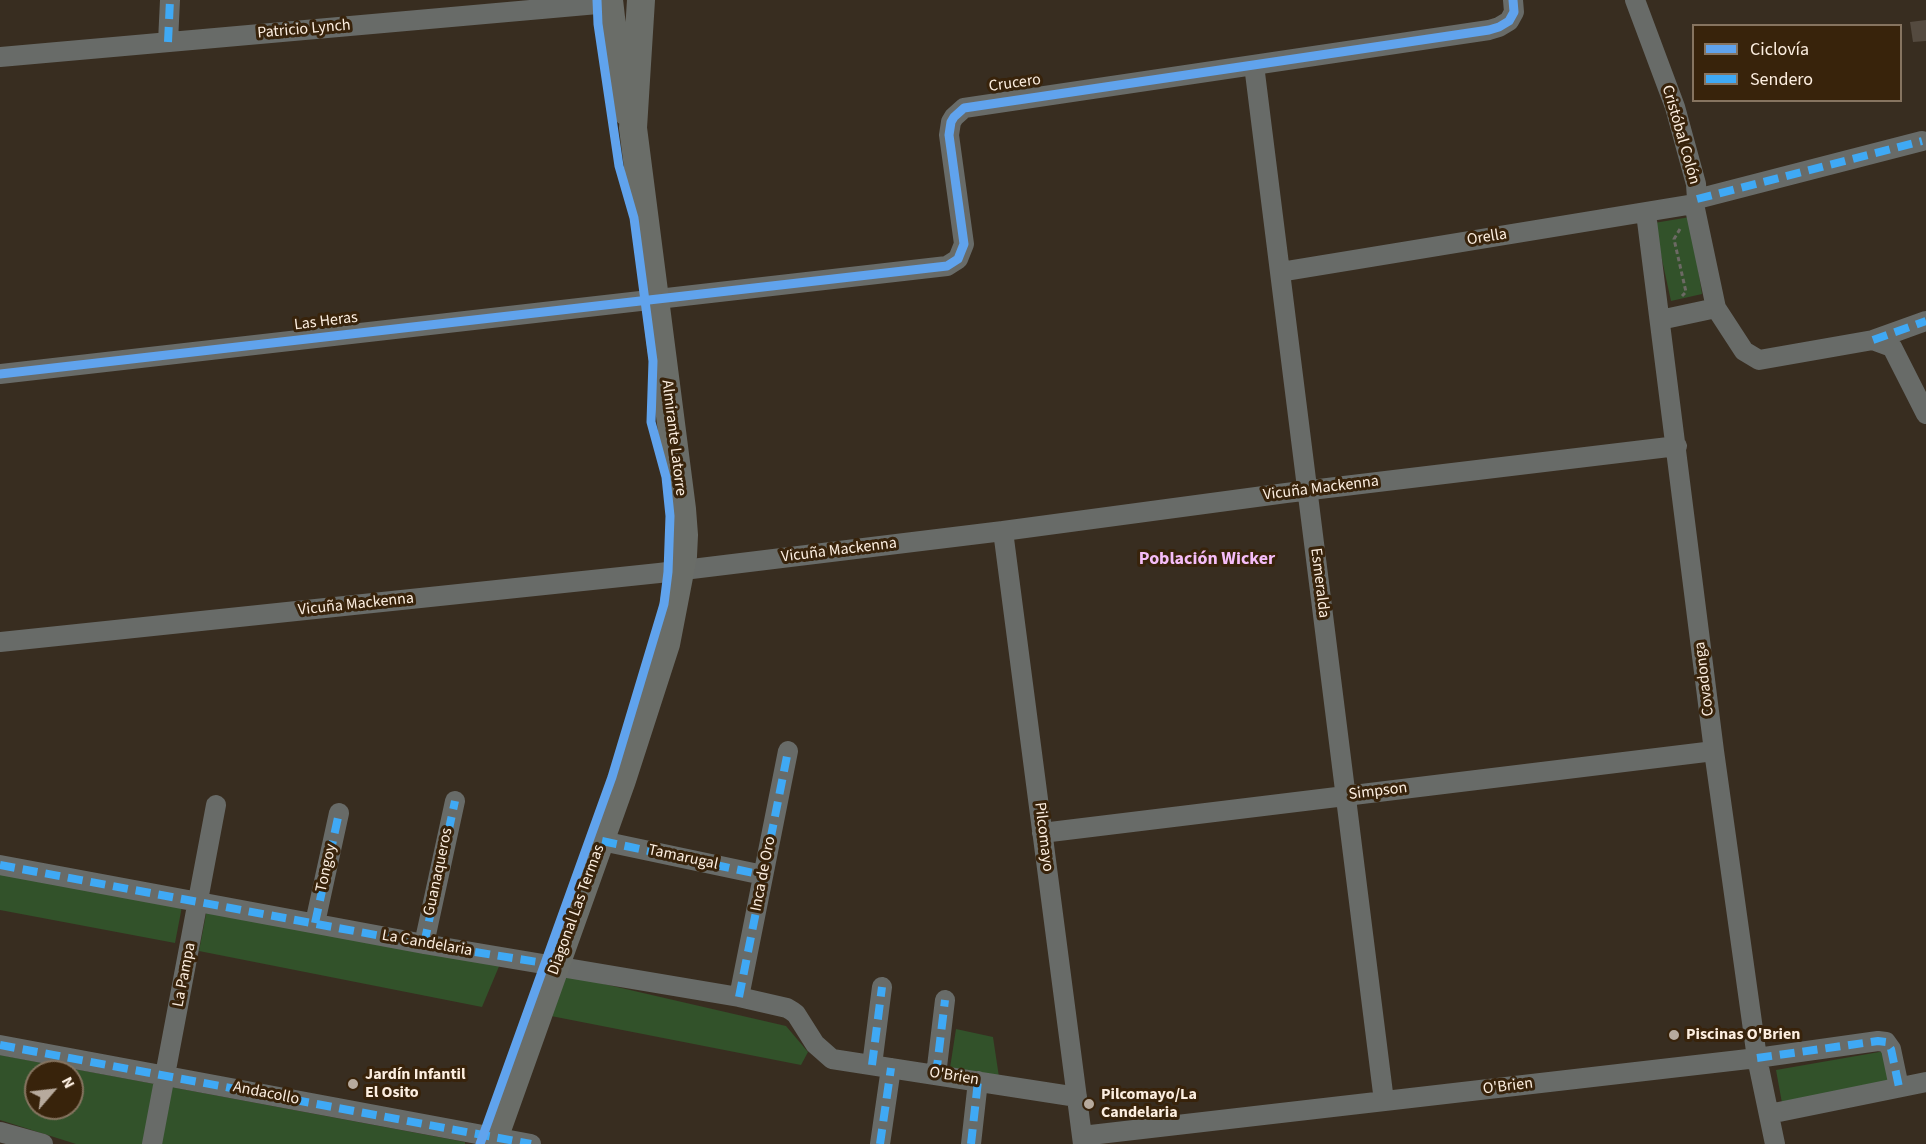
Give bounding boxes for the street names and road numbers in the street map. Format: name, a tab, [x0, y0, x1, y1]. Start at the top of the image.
street label: Patricio Lynch	[257, 16, 351, 44]
street label: Crucero	[988, 71, 1042, 97]
street label: Cristóbal Colón	[1657, 83, 1703, 187]
street label: Orella	[1466, 225, 1508, 251]
street label: Las Heras	[293, 309, 359, 335]
street label: Almirante Latorre	[656, 379, 690, 497]
street label: Vicuña Mackenna	[1262, 472, 1380, 506]
street label: Vicuña Mackenna	[780, 534, 898, 568]
street label: Esmeralda	[1305, 547, 1333, 619]
street label: Vicuña Mackenna	[297, 589, 415, 621]
street label: Covadonga	[1691, 641, 1719, 717]
street label: Simpson	[1348, 779, 1408, 805]
street label: Pilcomayo	[1029, 801, 1057, 873]
street label: Guanaqueros	[420, 826, 458, 918]
street label: Inca de Oro	[747, 835, 781, 913]
street label: Tamarugal	[646, 841, 720, 875]
street label: Tongoy	[313, 842, 341, 894]
street label: Diagonal Las Termas	[545, 842, 609, 978]
street label: La Candelaria	[380, 927, 474, 961]
street label: La Pampa	[169, 941, 201, 1009]
street label: O'Brien	[928, 1064, 980, 1090]
street label: O'Brien	[1482, 1074, 1534, 1100]
street label: Andacollo	[231, 1078, 301, 1110]

